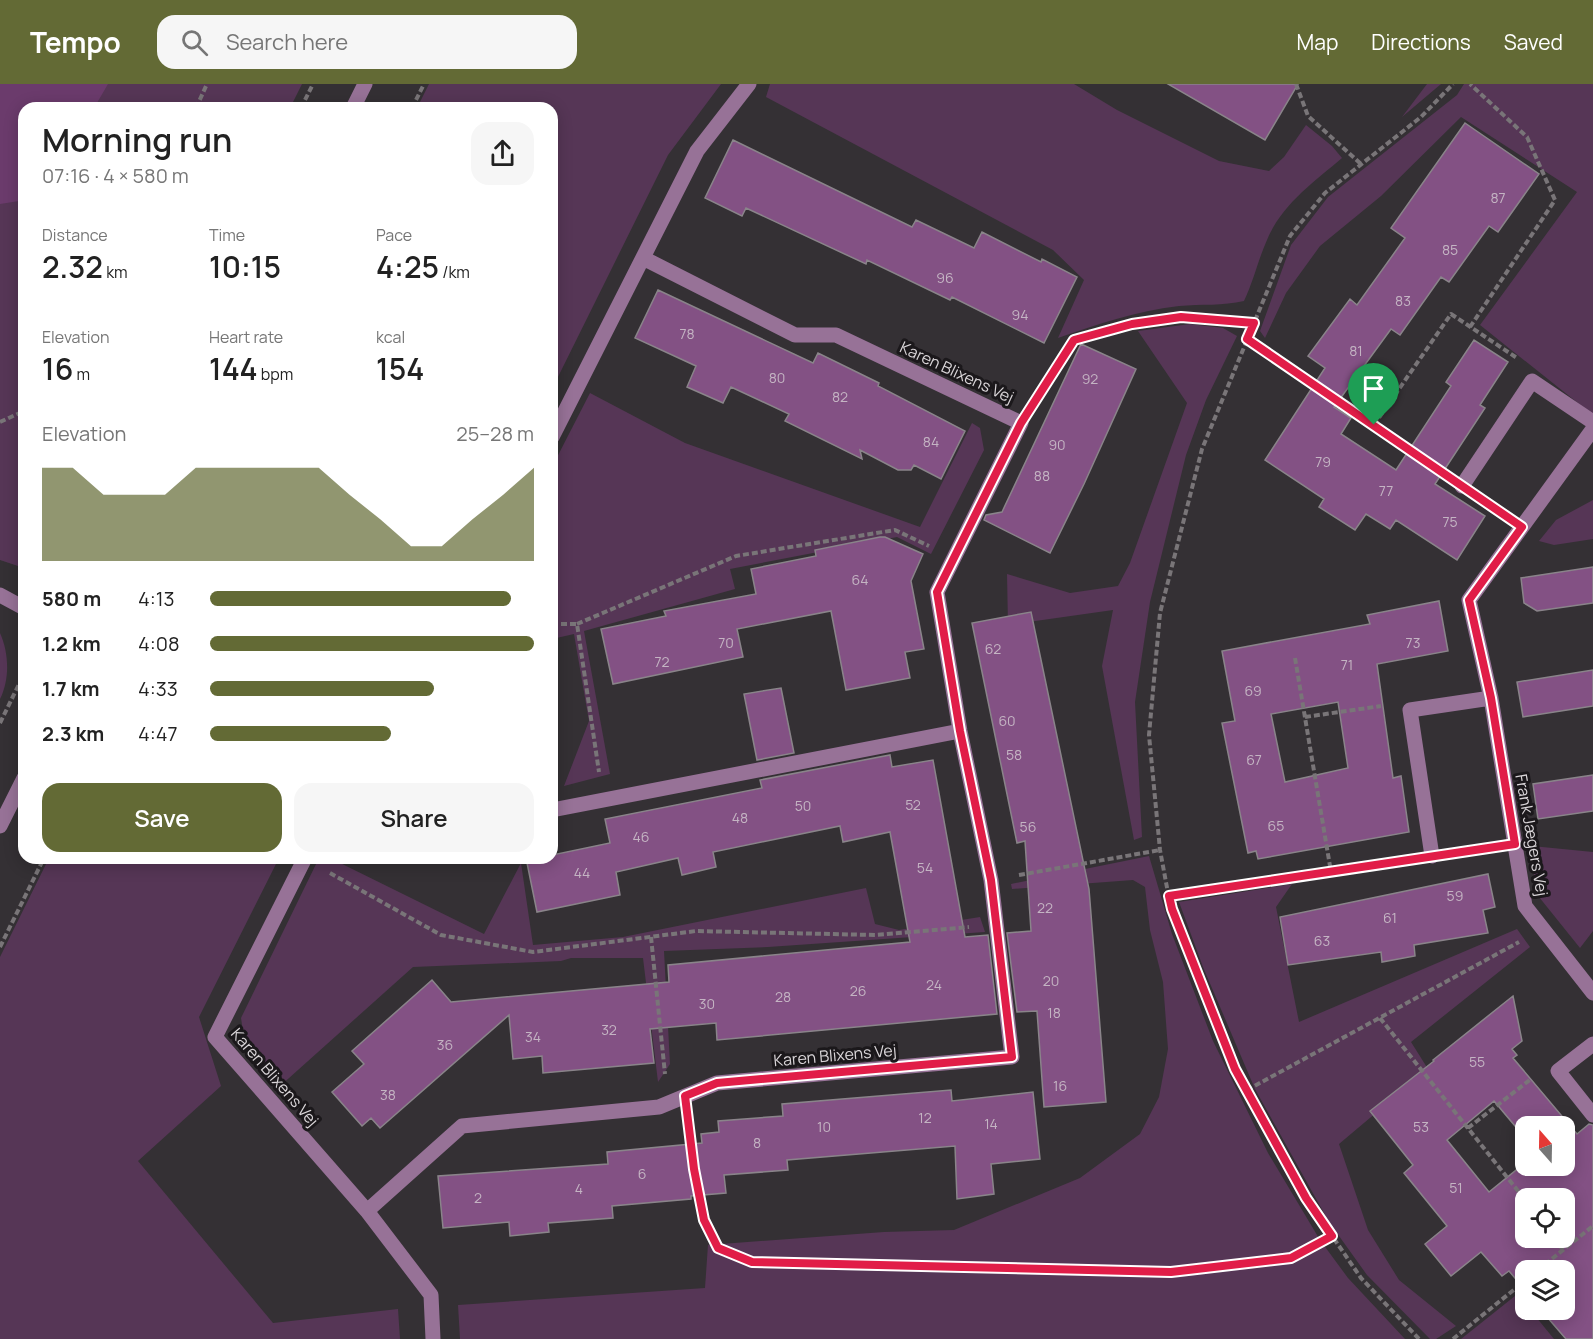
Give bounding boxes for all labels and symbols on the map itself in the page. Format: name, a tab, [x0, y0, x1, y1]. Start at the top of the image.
house number: 87	[1490, 188, 1506, 207]
house number: 85	[1442, 240, 1458, 259]
house number: 96	[936, 268, 954, 287]
house number: 83	[1395, 291, 1411, 310]
house number: 94	[1012, 305, 1028, 324]
house number: 78	[679, 324, 695, 343]
street label: Karen Blixens Vej	[896, 336, 1018, 408]
house number: 81	[1349, 341, 1363, 360]
pin	[1348, 363, 1399, 425]
house number: 80	[769, 368, 785, 387]
house number: 92	[1082, 369, 1098, 388]
house number: 82	[832, 387, 848, 406]
house number: 84	[923, 432, 939, 451]
house number: 90	[1048, 435, 1066, 454]
house number: 79	[1315, 452, 1331, 471]
house number: 88	[1034, 466, 1050, 485]
house number: 77	[1379, 481, 1393, 500]
house number: 75	[1442, 512, 1458, 531]
house number: 64	[852, 570, 868, 589]
house number: 70	[718, 633, 734, 652]
house number: 73	[1406, 633, 1420, 652]
house number: 62	[985, 639, 1001, 658]
house number: 72	[654, 652, 670, 671]
house number: 71	[1341, 655, 1353, 674]
house number: 69	[1244, 681, 1262, 700]
house number: 60	[998, 711, 1016, 730]
house number: 58	[1006, 745, 1022, 764]
house number: 67	[1246, 750, 1262, 769]
street label: Frank Jægers Vej	[1510, 772, 1554, 898]
house number: 52	[905, 795, 921, 814]
house number: 50	[795, 796, 811, 815]
house number: 48	[732, 808, 748, 827]
house number: 65	[1268, 816, 1284, 835]
house number: 56	[1020, 817, 1036, 836]
house number: 46	[633, 827, 649, 846]
house number: 54	[917, 858, 933, 877]
house number: 44	[574, 863, 590, 882]
house number: 59	[1447, 886, 1463, 905]
house number: 22	[1037, 898, 1053, 917]
house number: 61	[1383, 908, 1397, 927]
house number: 63	[1314, 931, 1330, 950]
house number: 20	[1043, 971, 1059, 990]
house number: 24	[926, 975, 942, 994]
house number: 26	[850, 981, 866, 1000]
house number: 28	[775, 987, 791, 1006]
house number: 30	[699, 994, 715, 1013]
house number: 18	[1047, 1003, 1061, 1022]
house number: 32	[601, 1020, 617, 1039]
street label: Karen Blixens Vej	[226, 1023, 324, 1131]
house number: 34	[525, 1027, 541, 1046]
house number: 36	[437, 1035, 453, 1054]
street label: Karen Blixens Vej	[773, 1039, 897, 1071]
house number: 55	[1469, 1052, 1485, 1071]
house number: 16	[1053, 1076, 1067, 1095]
house number: 38	[380, 1085, 396, 1104]
house number: 12	[918, 1108, 932, 1127]
house number: 14	[984, 1114, 998, 1133]
north arrow	[1515, 1116, 1575, 1176]
house number: 10	[817, 1117, 831, 1136]
house number: 53	[1413, 1117, 1429, 1136]
house number: 8	[753, 1133, 761, 1152]
house number: 6	[638, 1164, 646, 1183]
house number: 51	[1449, 1178, 1463, 1197]
house number: 4	[575, 1179, 583, 1198]
house number: 2	[474, 1188, 482, 1207]

